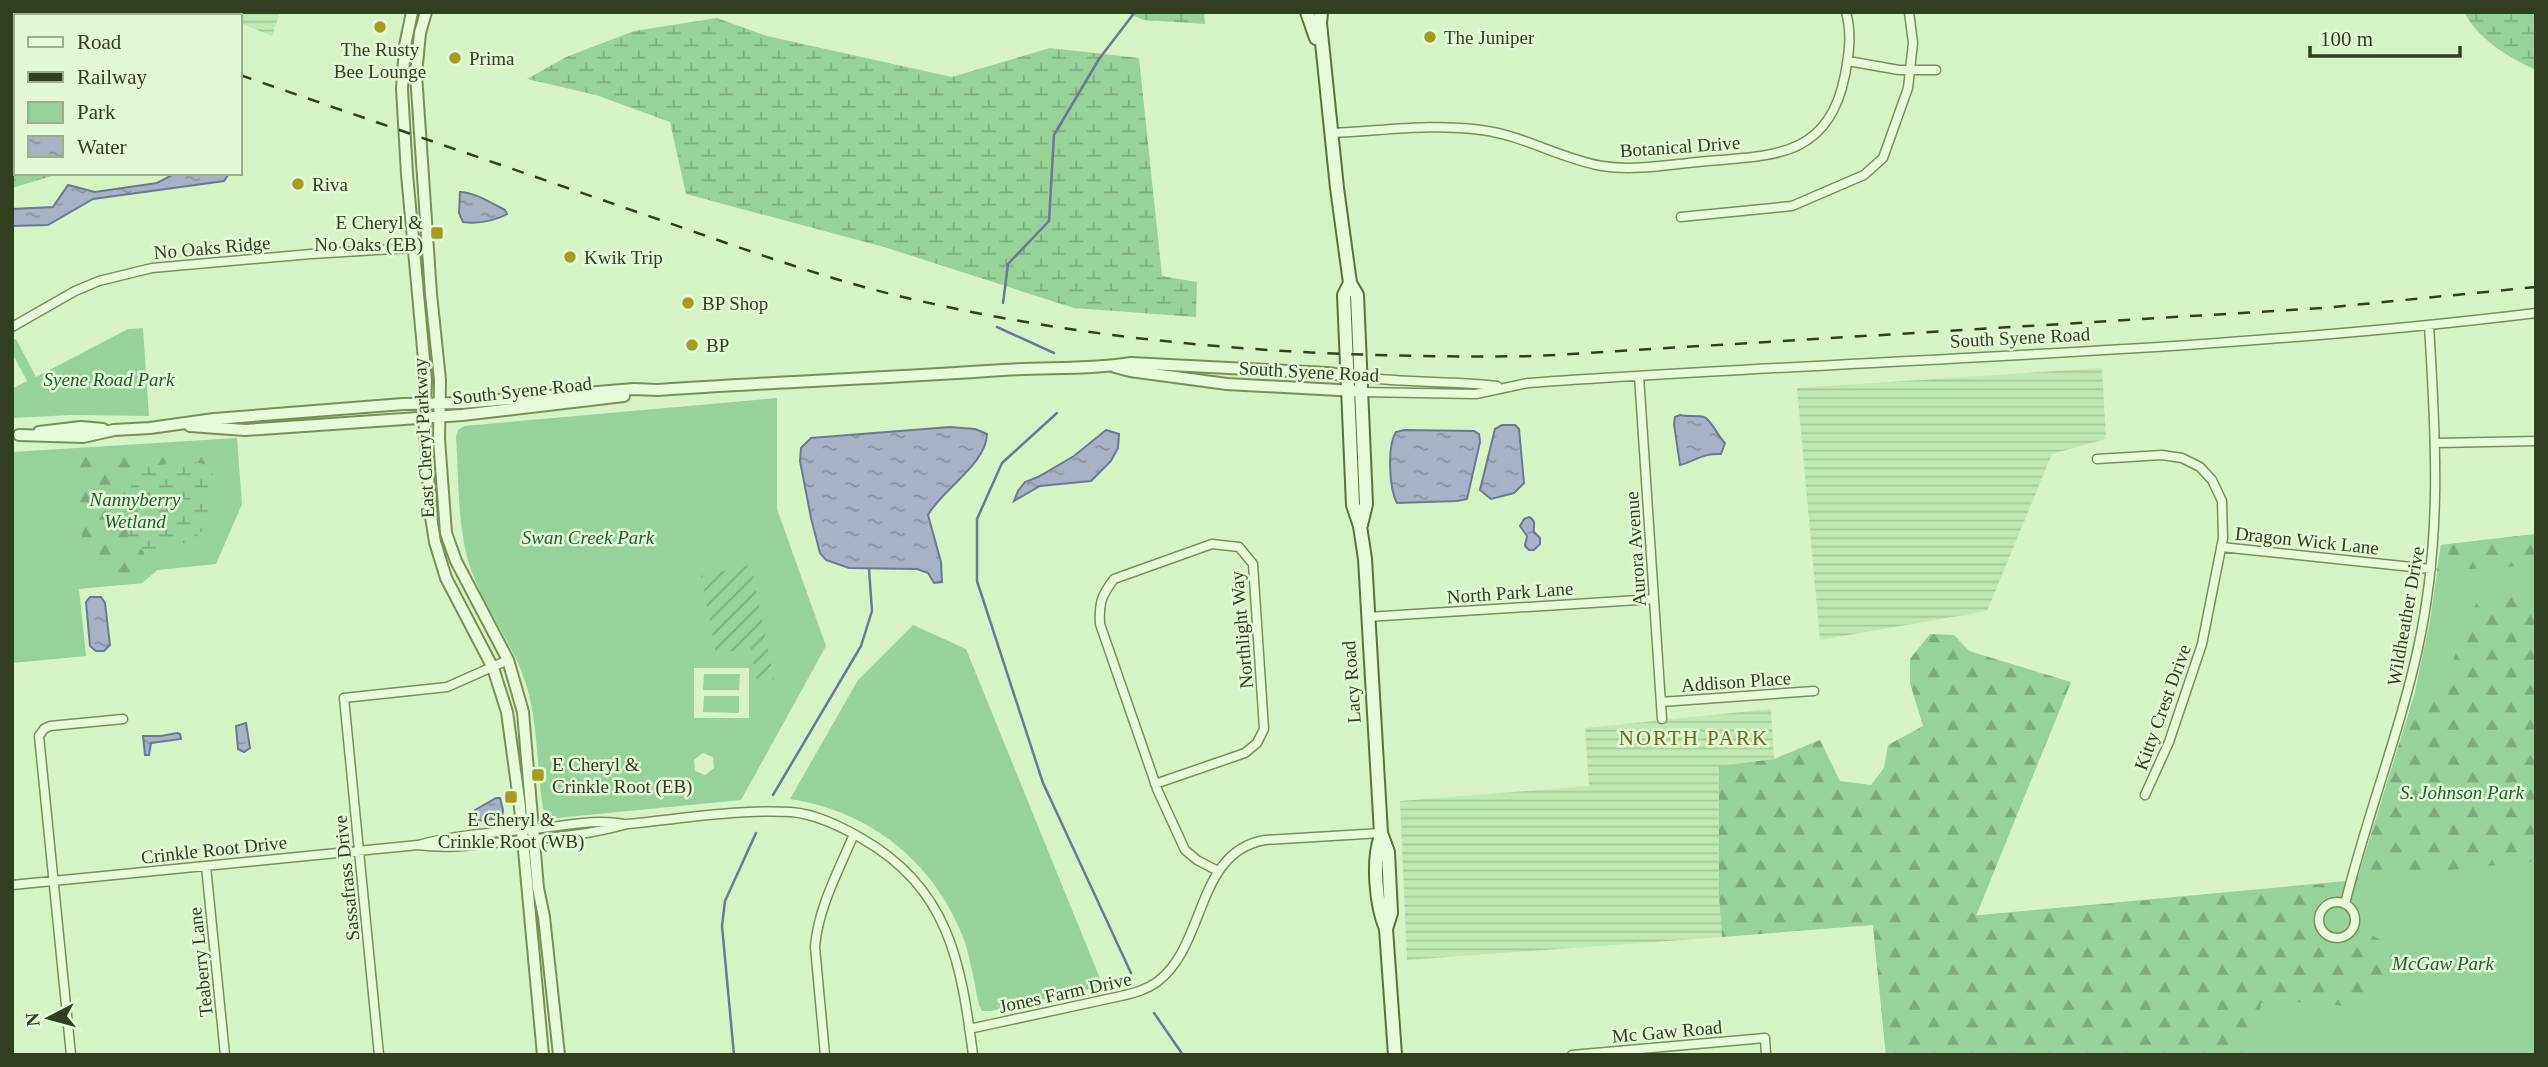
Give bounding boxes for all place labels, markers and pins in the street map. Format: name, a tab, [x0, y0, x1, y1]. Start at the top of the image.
marker: The Rusty Bee Lounge	[372, 19, 388, 35]
place label: The Juniper	[1444, 27, 1535, 48]
marker: The Juniper	[1422, 29, 1438, 45]
place label: The Rusty Bee Lounge	[334, 39, 426, 82]
place label: Prima	[469, 48, 515, 69]
marker: Prima	[447, 50, 463, 66]
place label: Riva	[312, 174, 348, 195]
marker: Riva	[290, 176, 306, 192]
place label: E Cheryl & No Oaks (EB)	[314, 212, 423, 256]
marker: E Cheryl & No Oaks (EB)	[429, 225, 445, 241]
place label: Kwik Trip	[584, 247, 663, 268]
marker: Kwik Trip	[562, 249, 578, 265]
place label: BP Shop	[702, 293, 768, 314]
marker: BP Shop	[680, 295, 696, 311]
place label: BP	[706, 335, 729, 356]
marker: BP	[684, 337, 700, 353]
place label: E Cheryl & Crinkle Root (EB)	[552, 754, 692, 798]
marker: E Cheryl & Crinkle Root (EB)	[530, 767, 546, 783]
marker: E Cheryl & Crinkle Root (WB)	[503, 789, 519, 805]
place label: E Cheryl & Crinkle Root (WB)	[438, 809, 584, 853]

